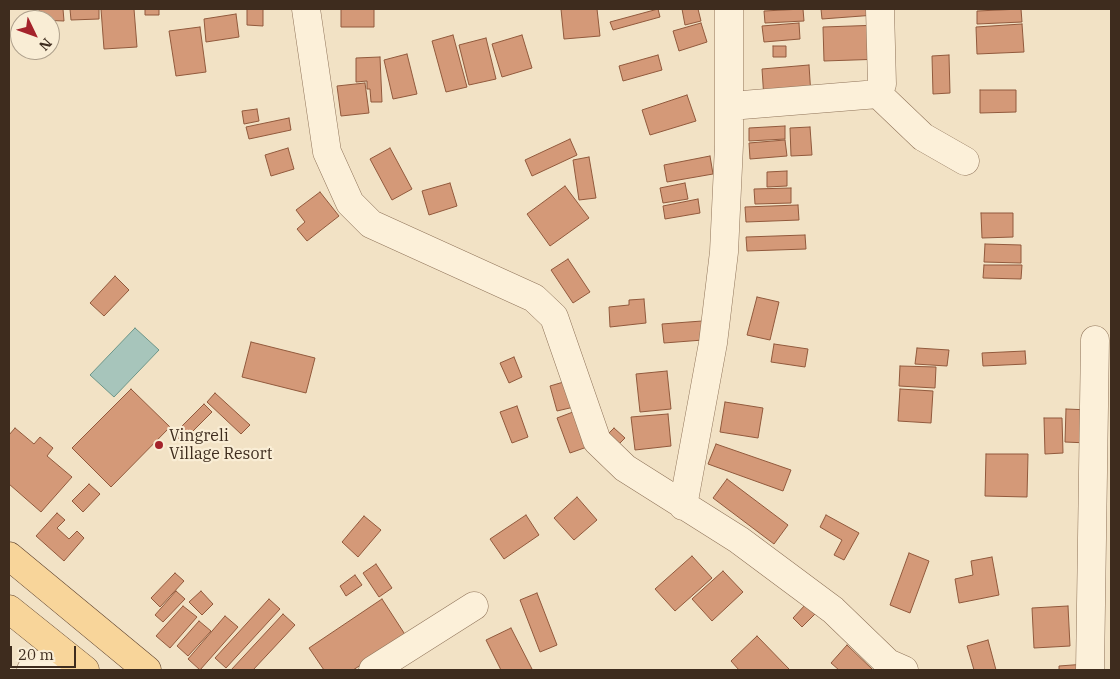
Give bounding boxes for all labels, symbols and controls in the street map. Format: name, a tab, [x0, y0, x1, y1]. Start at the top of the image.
north arrow	[10, 10, 60, 60]
text: N	[35, 34, 56, 55]
place label: Vingreli Village Resort	[169, 426, 272, 464]
marker: Vingreli Village Resort	[153, 439, 165, 451]
scale bar	[12, 636, 79, 668]
text: 20 m	[18, 645, 54, 664]

